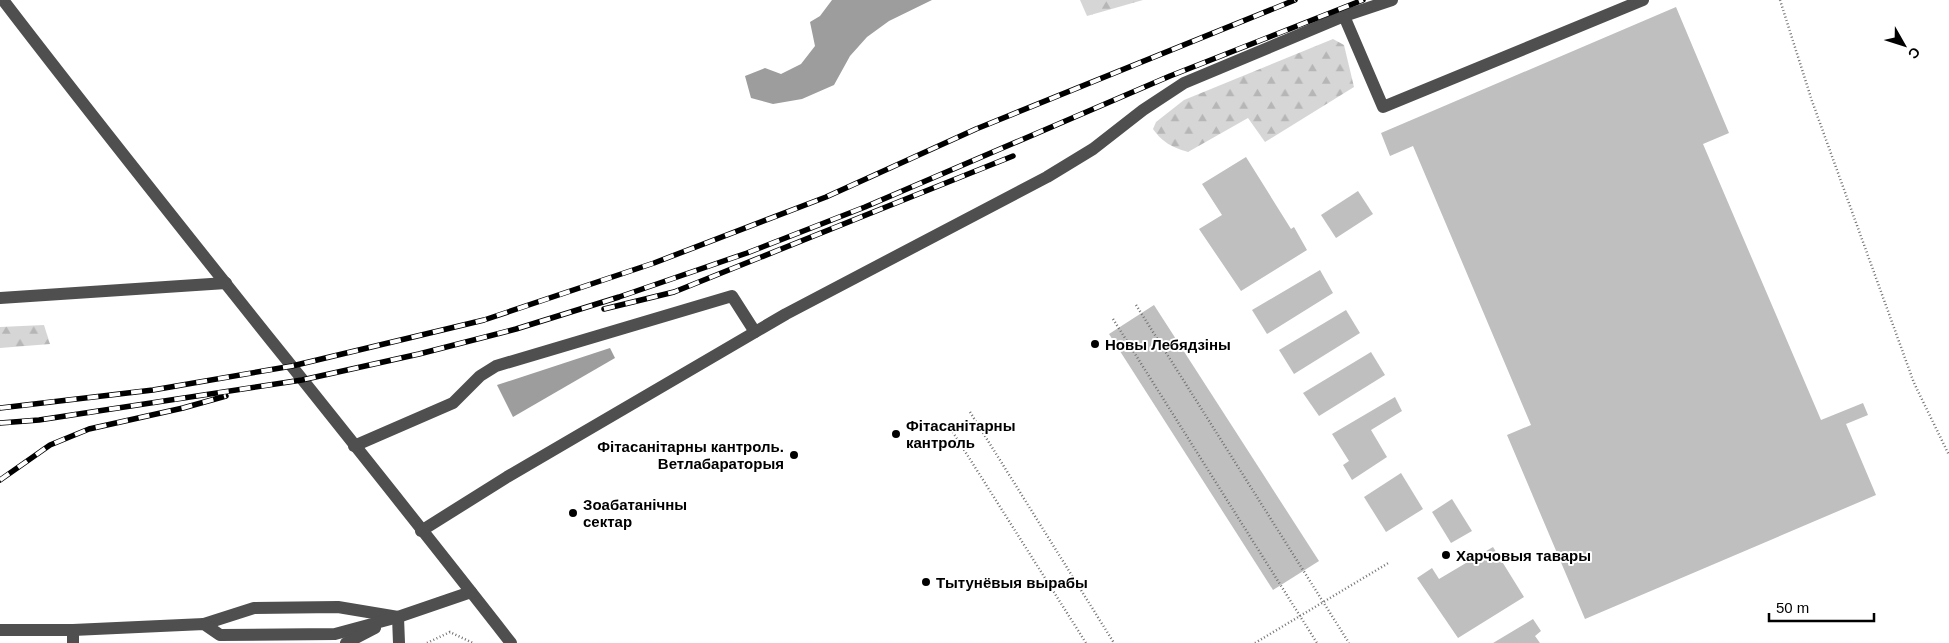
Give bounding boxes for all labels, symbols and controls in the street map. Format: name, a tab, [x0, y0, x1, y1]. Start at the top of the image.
north arrow	[1879, 20, 1929, 70]
text: С	[1905, 44, 1924, 62]
place label: Новы Лебядзіны	[1105, 336, 1231, 353]
marker: Новы Лебядзіны	[1089, 338, 1101, 350]
place label: Фітасанітарны кантроль	[906, 417, 1015, 451]
marker: Фітасанітарны кантроль	[890, 428, 902, 440]
place label: Фітасанітарны кантроль. Ветлабараторыя	[597, 438, 784, 472]
marker: Фітасанітарны кантроль. Ветлабараторыя	[788, 449, 800, 461]
place label: Зоабатанічны сектар	[583, 496, 687, 530]
marker: Зоабатанічны сектар	[567, 507, 579, 519]
place label: Харчовыя тавары	[1456, 547, 1591, 564]
marker: Харчовыя тавары	[1440, 549, 1452, 561]
place label: Тытунёвыя вырабы	[936, 574, 1088, 591]
marker: Тытунёвыя вырабы	[920, 576, 932, 588]
scale bar	[1769, 590, 1874, 622]
text: 50 m	[1776, 599, 1809, 616]

